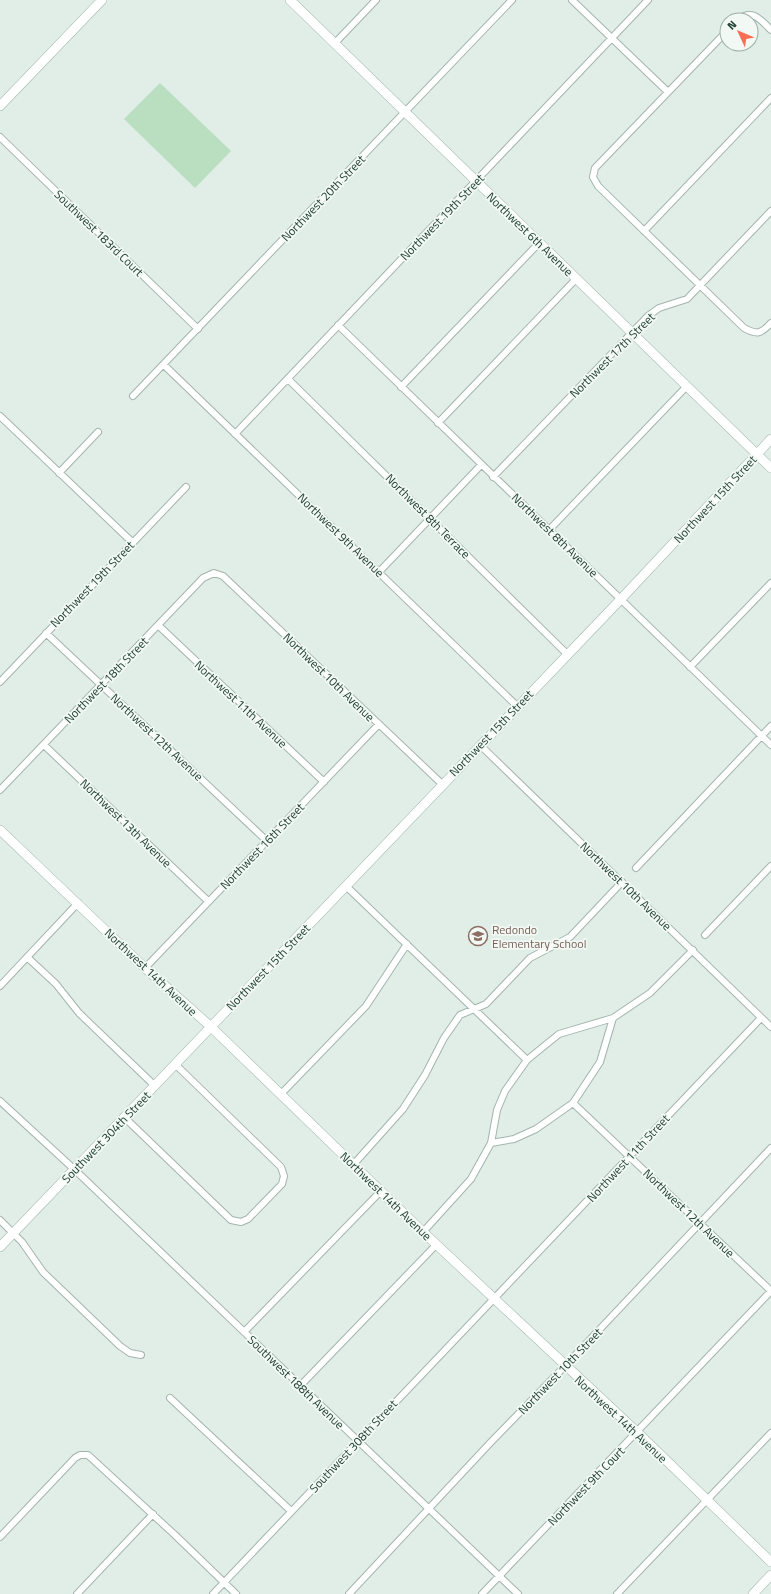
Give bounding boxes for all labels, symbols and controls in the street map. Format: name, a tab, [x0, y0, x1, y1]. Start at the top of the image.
north arrow	[719, 12, 759, 52]
text: N	[723, 17, 740, 33]
street label: Northwest 20th Street	[276, 150, 370, 246]
street label: Northwest 19th Street	[395, 169, 489, 265]
street label: Southwest 183rd Court	[50, 185, 149, 281]
street label: Northwest 6th Avenue	[482, 187, 578, 281]
street label: Northwest 17th Street	[565, 307, 660, 402]
street label: Northwest 15th Street	[669, 450, 761, 547]
street label: Northwest 8th Terrace	[381, 469, 475, 563]
street label: Northwest 9th Avenue	[293, 488, 389, 582]
street label: Northwest 8th Avenue	[507, 488, 603, 582]
street label: Northwest 19th Street	[45, 536, 139, 632]
street label: Northwest 10th Avenue	[279, 628, 379, 726]
street label: Northwest 18th Street	[59, 632, 153, 728]
street label: Northwest 11th Avenue	[190, 656, 292, 752]
street label: Northwest 15th Street	[444, 685, 538, 781]
street label: Northwest 12th Avenue	[106, 689, 208, 785]
street label: Northwest 13th Avenue	[76, 774, 176, 872]
street label: Northwest 16th Street	[215, 798, 309, 894]
street label: Northwest 10th Avenue	[576, 837, 676, 935]
street label: Northwest 15th Street	[221, 919, 315, 1015]
place label: Redondo Elementary School	[492, 920, 586, 953]
street label: Northwest 14th Avenue	[100, 924, 202, 1020]
school or university icon: Redondo Elementary School	[467, 925, 489, 947]
street label: Southwest 304th Street	[57, 1086, 156, 1187]
street label: Northwest 11th Street	[582, 1109, 674, 1206]
street label: Northwest 14th Avenue	[336, 1147, 436, 1245]
street label: Northwest 12th Avenue	[639, 1164, 739, 1262]
street label: Northwest 10th Street	[513, 1323, 607, 1419]
street label: Southwest 188th Avenue	[243, 1331, 349, 1433]
street label: Northwest 14th Avenue	[570, 1371, 672, 1467]
street label: Southwest 308th Street	[305, 1394, 402, 1497]
street label: Northwest 9th Court	[543, 1441, 630, 1530]

